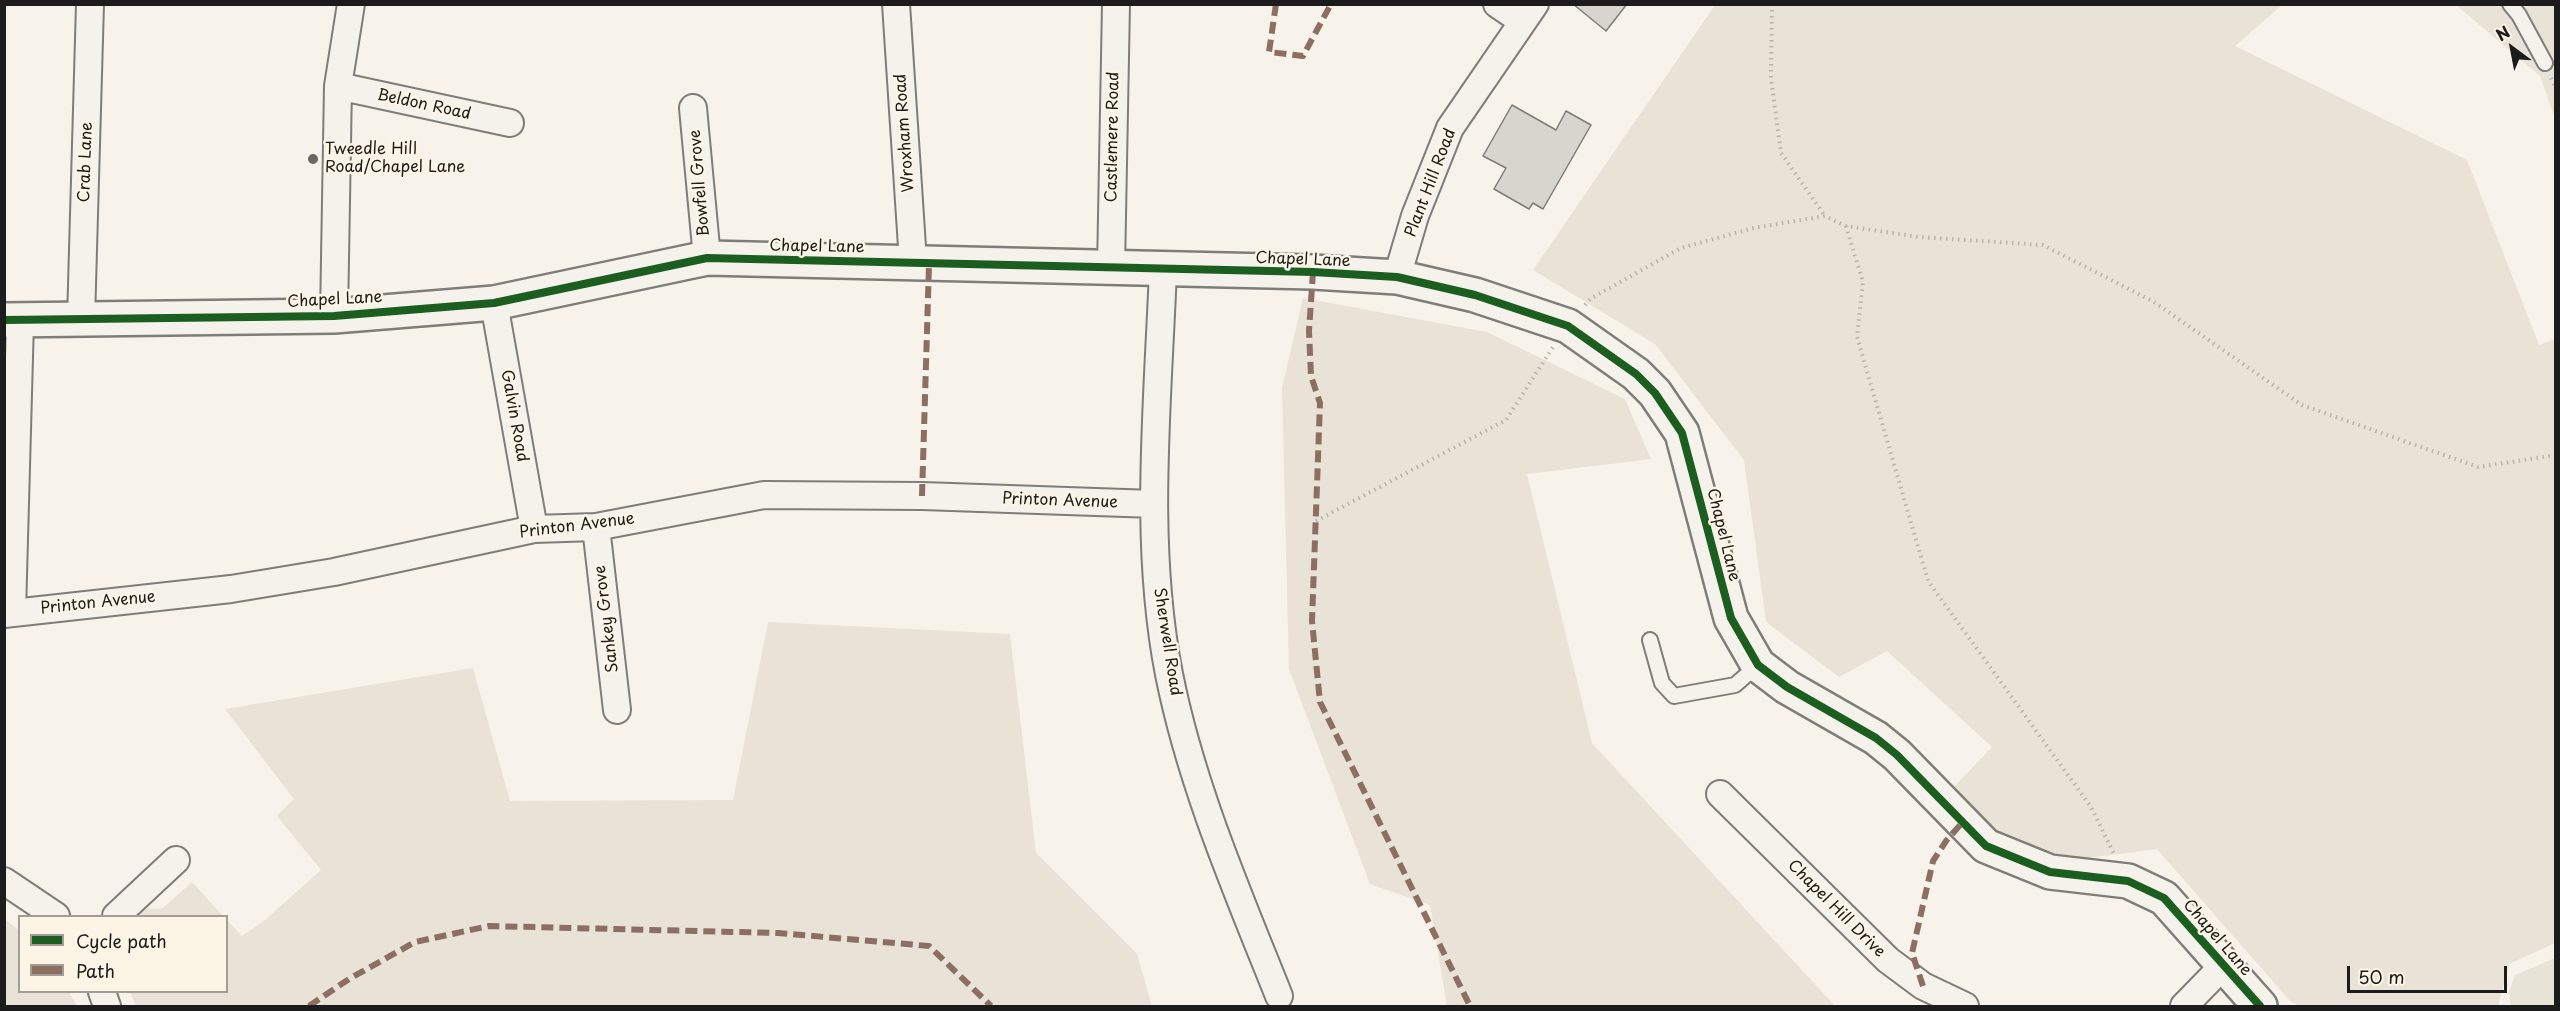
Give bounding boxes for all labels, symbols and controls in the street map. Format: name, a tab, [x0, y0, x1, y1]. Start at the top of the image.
north arrow	[2482, 18, 2542, 78]
text: N	[2491, 19, 2514, 46]
street label: Castlemere Road	[1102, 72, 1124, 202]
street label: Wroxham Road	[891, 73, 919, 193]
street label: Beldon Road	[375, 86, 473, 124]
street label: Crab Lane	[75, 121, 97, 203]
street label: Plant Hill Road	[1402, 126, 1460, 240]
street label: Bowfell Grove	[686, 129, 714, 237]
place label: Tweedle Hill Road/Chapel Lane	[325, 140, 465, 178]
marker: Tweedle Hill Road/Chapel Lane	[306, 152, 320, 166]
street label: Chapel Lane	[769, 237, 865, 257]
street label: Chapel Lane	[1255, 249, 1351, 271]
street label: Chapel Lane	[287, 288, 383, 312]
street label: Galvin Road	[496, 368, 532, 464]
street label: Chapel Lane	[1702, 486, 1744, 584]
street label: Printon Avenue	[1002, 489, 1118, 513]
street label: Printon Avenue	[518, 509, 636, 543]
street label: Sankey Grove	[591, 564, 623, 674]
street label: Printon Avenue	[39, 587, 157, 619]
street label: Sherwell Road	[1149, 587, 1185, 697]
street label: Chapel Hill Drive	[1783, 856, 1889, 962]
street label: Chapel Lane	[2178, 896, 2256, 980]
legend	[18, 915, 228, 993]
text: Cycle path	[76, 927, 167, 954]
scale bar	[2350, 954, 2510, 992]
text: Path	[76, 957, 115, 984]
text: 50 m	[2358, 963, 2405, 990]

